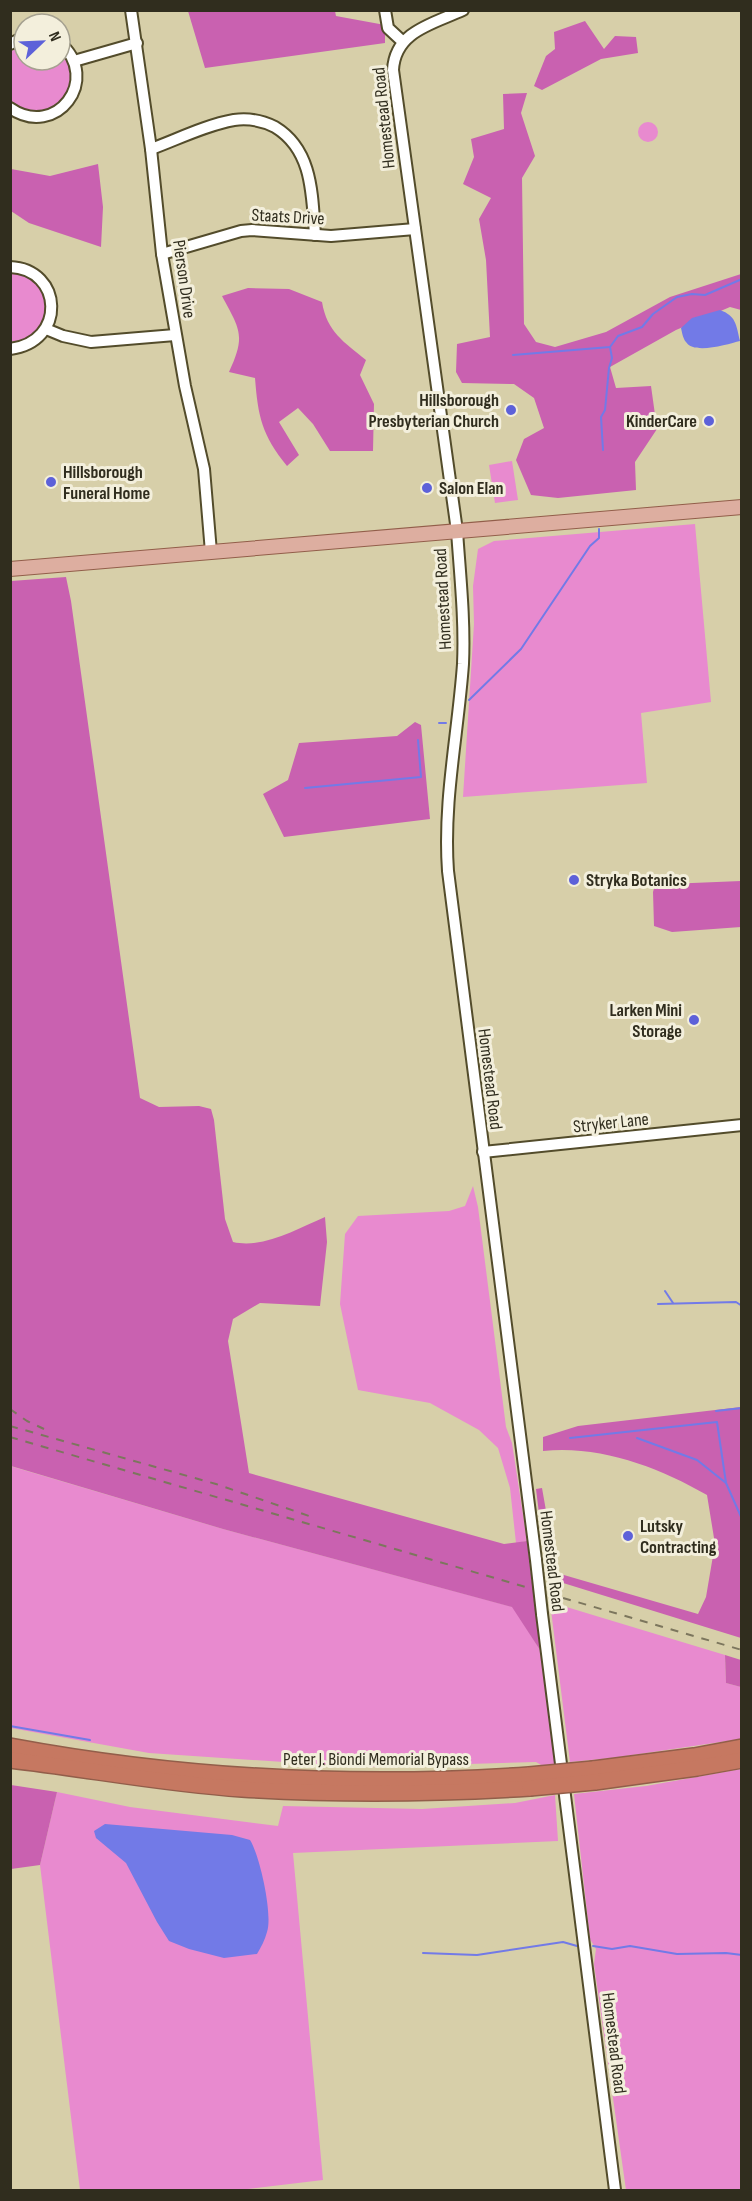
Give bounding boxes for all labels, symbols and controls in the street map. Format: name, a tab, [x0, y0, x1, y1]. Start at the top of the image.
north arrow	[12, 12, 72, 72]
text: N	[44, 29, 65, 44]
street label: Homestead Road	[368, 66, 400, 170]
street label: Staats Drive	[251, 205, 325, 229]
street label: Pierson Drive	[168, 238, 200, 320]
place label: Hillsborough Presbyterian Church	[369, 390, 499, 432]
marker: Hillsborough Presbyterian Church	[504, 403, 518, 417]
place label: KinderCare	[626, 411, 697, 432]
marker: KinderCare	[702, 414, 716, 428]
place label: Hillsborough Funeral Home	[63, 462, 150, 504]
marker: Hillsborough Funeral Home	[44, 475, 58, 489]
place label: Salon Elan	[439, 478, 504, 499]
marker: Salon Elan	[420, 481, 434, 495]
street label: Homestead Road	[430, 548, 456, 650]
place label: Stryka Botanics	[586, 870, 687, 891]
marker: Stryka Botanics	[567, 873, 581, 887]
place label: Larken Mini Storage	[609, 1000, 682, 1042]
marker: Larken Mini Storage	[687, 1013, 701, 1027]
street label: Homestead Road	[473, 1027, 507, 1131]
street label: Stryker Lane	[572, 1109, 650, 1137]
street label: Homestead Road	[535, 1509, 569, 1613]
place label: Lutsky Contracting	[640, 1516, 717, 1558]
marker: Lutsky Contracting	[621, 1529, 635, 1543]
street label: Peter J. Biondi Memorial Bypass	[283, 1749, 469, 1770]
street label: Homestead Road	[597, 1991, 631, 2095]

